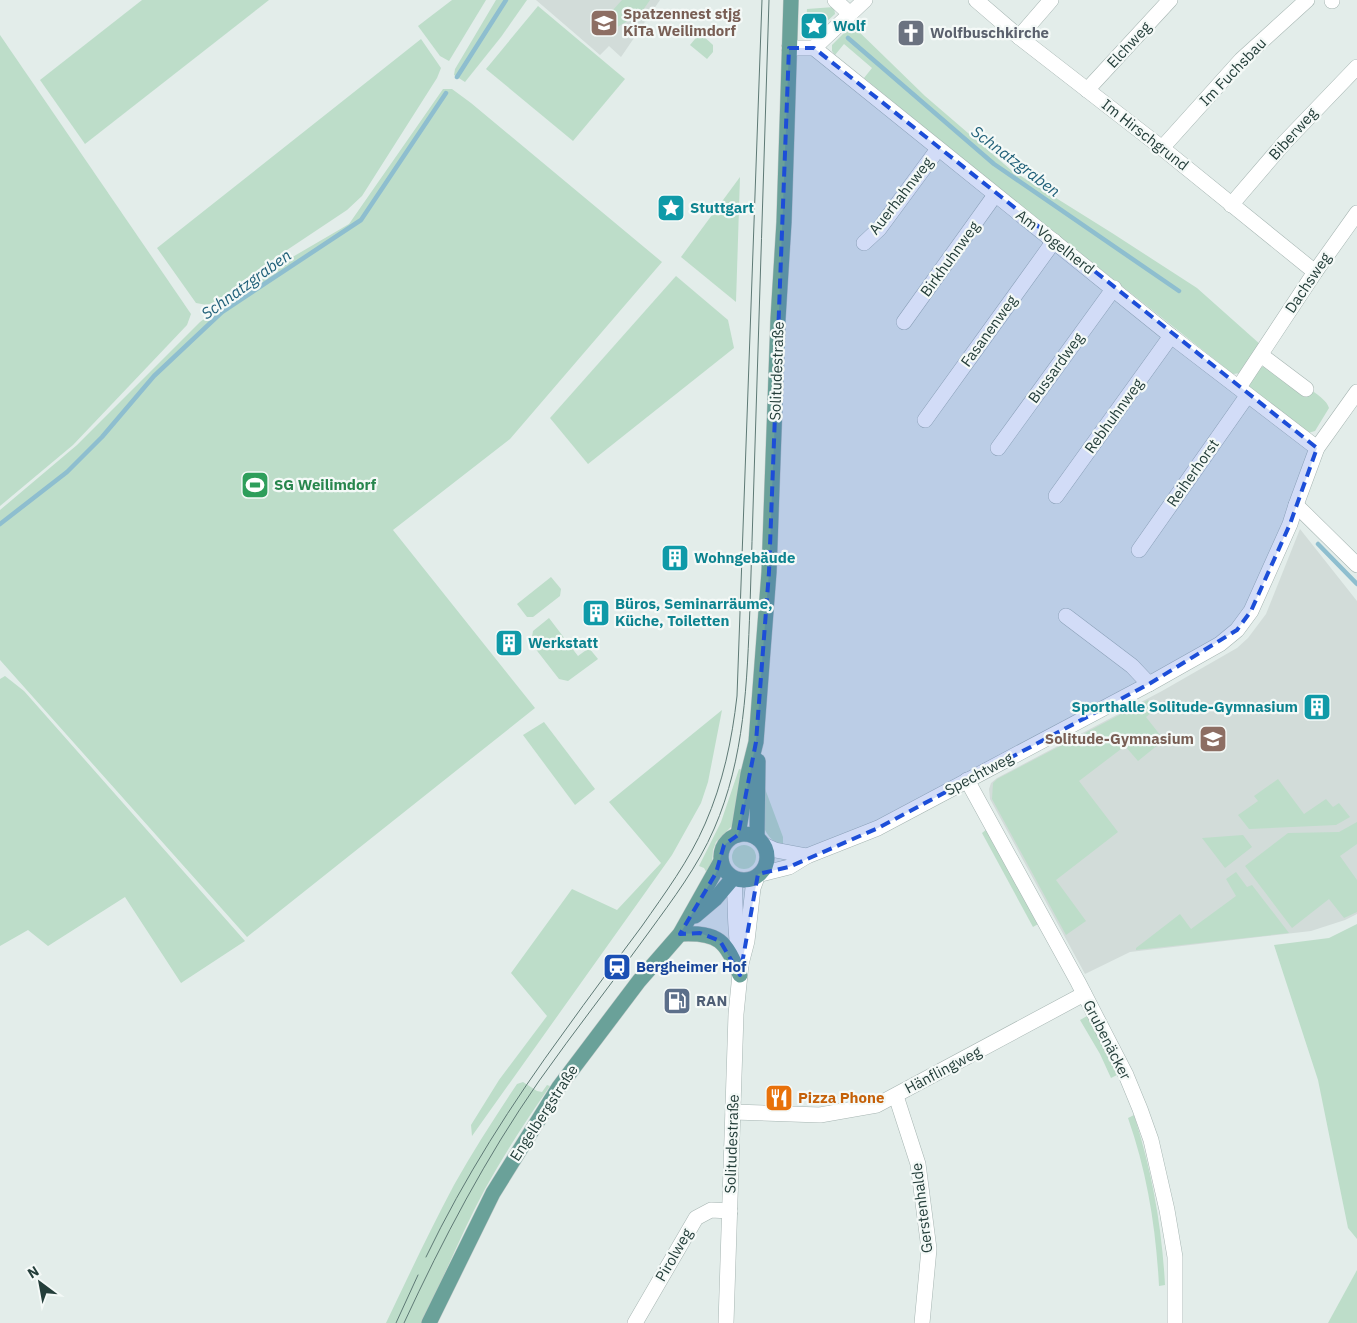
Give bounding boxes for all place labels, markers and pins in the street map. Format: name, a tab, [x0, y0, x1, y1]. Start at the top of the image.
place label: Spatzennest stjg KiTa Weilimdorf	[623, 4, 741, 40]
school or university icon: Spatzennest stjg KiTa Weilimdorf	[589, 8, 619, 38]
place icon: Wolf	[799, 11, 829, 41]
place label: Wolf	[833, 16, 866, 35]
church icon: Wolfbuschkirche	[896, 18, 926, 48]
place label: Wolfbuschkirche	[930, 23, 1049, 42]
place icon: Stuttgart	[656, 193, 686, 223]
place label: Stuttgart	[690, 198, 754, 217]
sports icon: SG Weilimdorf	[240, 470, 270, 500]
place label: SG Weilimdorf	[274, 475, 377, 494]
building icon: Wohngebäude	[660, 543, 690, 573]
place label: Wohngebäude	[694, 548, 795, 567]
place label: Büros, Seminarräume, Küche, Toiletten	[615, 594, 773, 630]
building icon: Büros, Seminarräume, Küche, Toiletten	[581, 598, 611, 628]
building icon: Werkstatt	[494, 628, 524, 658]
place label: Werkstatt	[528, 633, 599, 652]
building icon: Sporthalle Solitude-Gymnasium	[1302, 692, 1332, 722]
place label: Sporthalle Solitude-Gymnasium	[1072, 697, 1298, 716]
school or university icon: Solitude-Gymnasium	[1198, 724, 1228, 754]
place label: Solitude-Gymnasium	[1045, 729, 1194, 748]
station icon: Bergheimer Hof	[602, 952, 632, 982]
place label: Bergheimer Hof	[636, 957, 747, 976]
fuel station icon: RAN	[662, 986, 692, 1016]
place label: RAN	[696, 991, 727, 1010]
restaurant icon: Pizza Phone	[764, 1083, 794, 1113]
place label: Pizza Phone	[798, 1088, 884, 1107]

